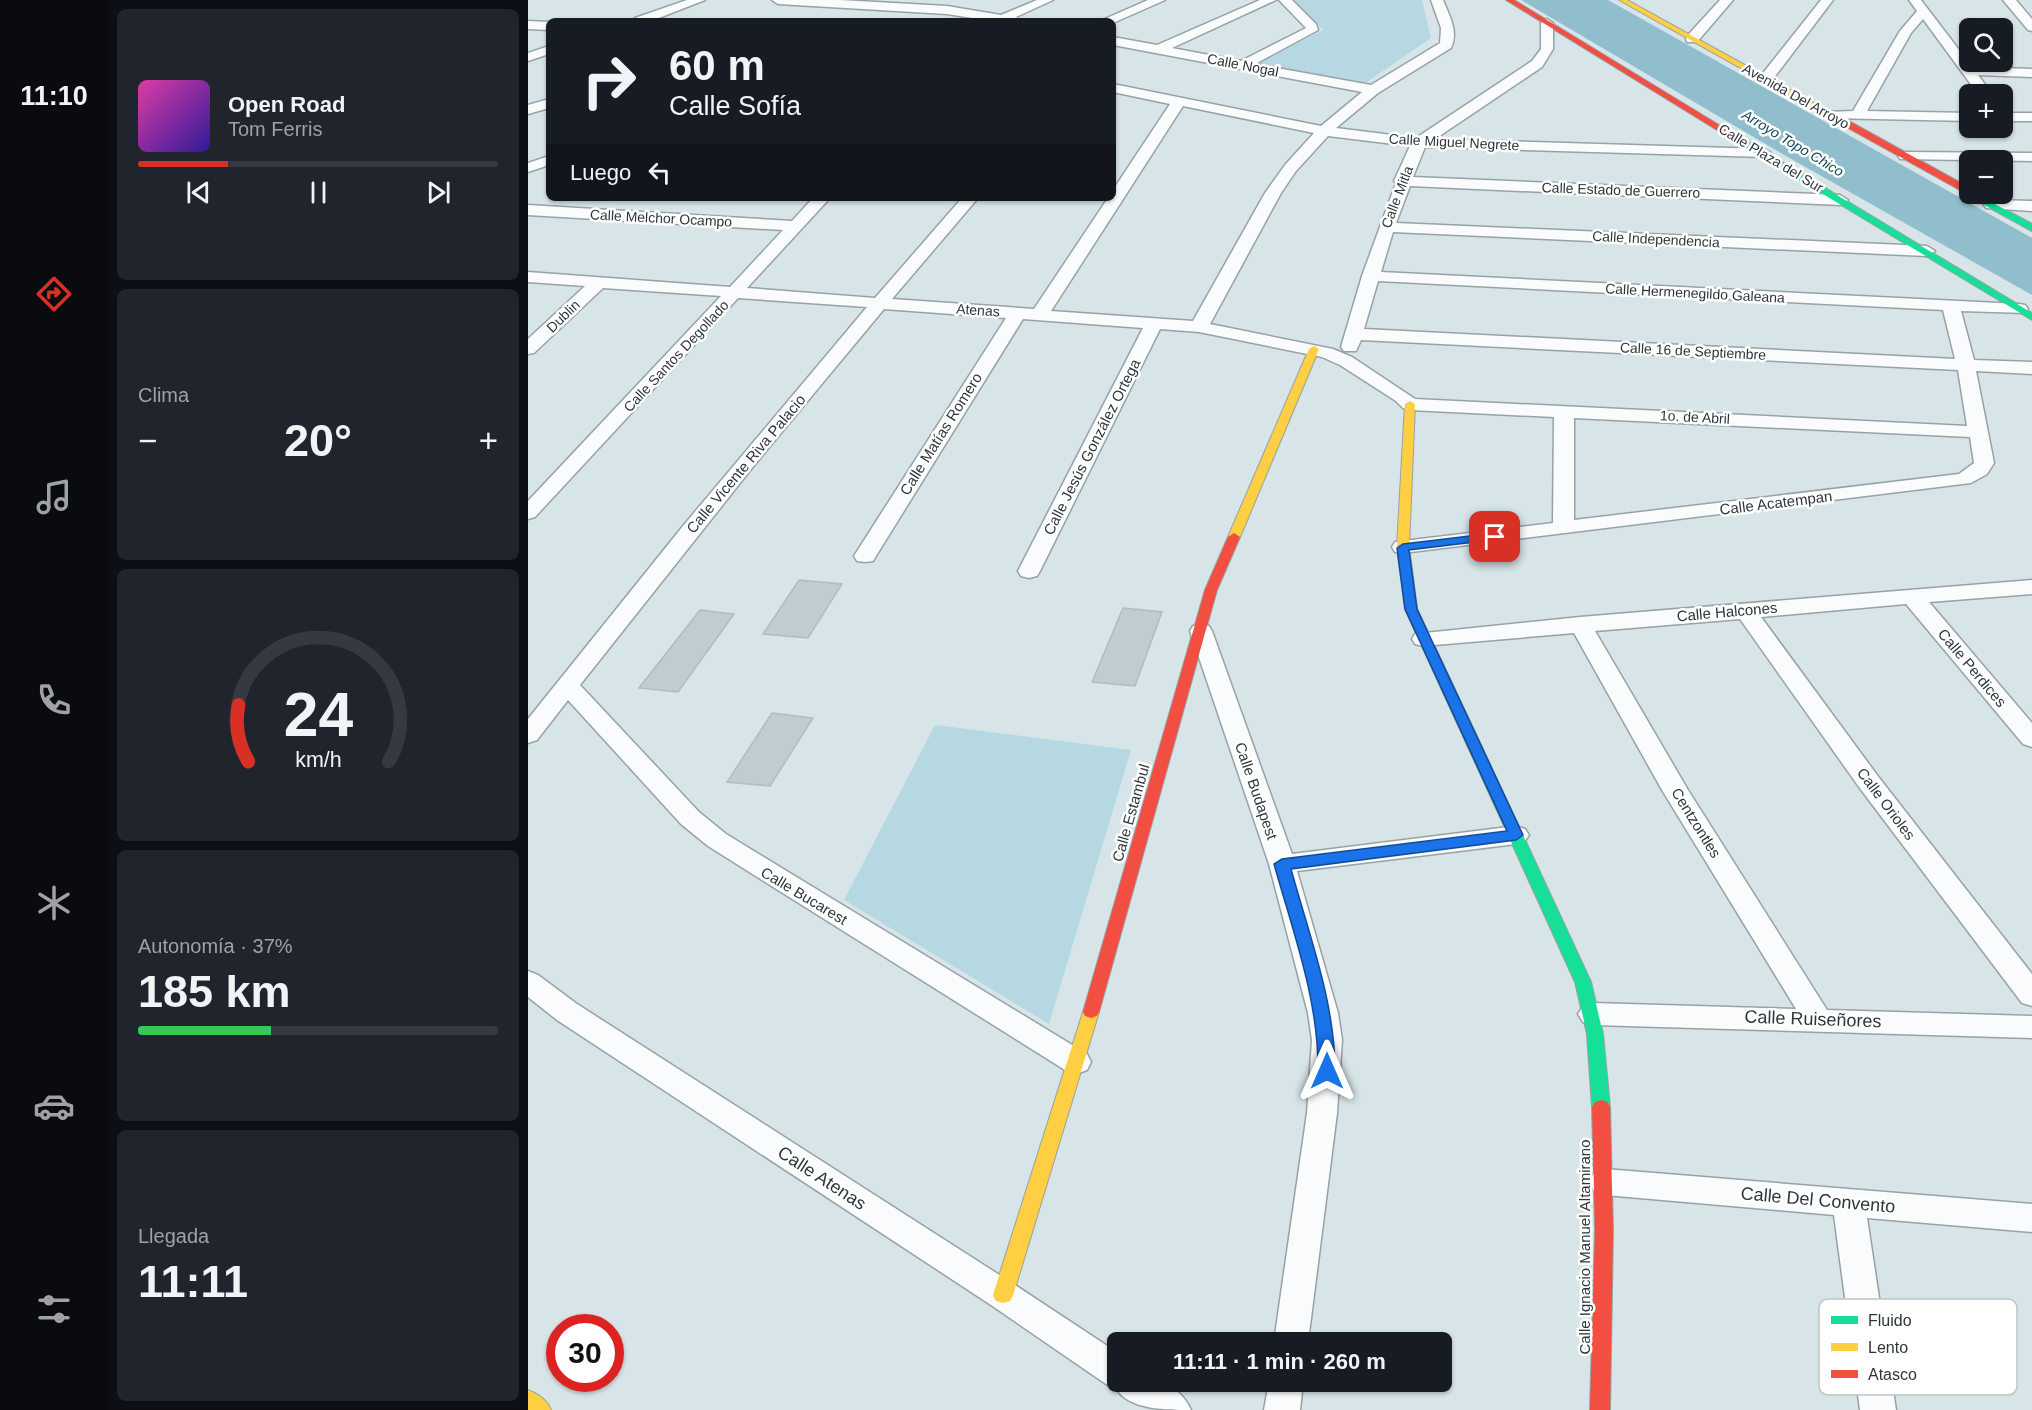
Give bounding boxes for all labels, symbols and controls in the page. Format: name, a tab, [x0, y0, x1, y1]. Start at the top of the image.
map controls	[1959, 18, 2013, 204]
button: search	[1959, 18, 2013, 72]
icon: right	[570, 42, 648, 120]
text: 60 m	[669, 42, 765, 89]
street label: Calle Nogal	[1206, 50, 1280, 80]
street label: Avenida Del Arroyo	[1740, 60, 1852, 132]
text: 11:10	[20, 81, 88, 111]
button: +	[1959, 84, 2013, 138]
text: Calle Sofía	[669, 91, 801, 121]
text: Open Road	[228, 92, 345, 117]
water label: Arroyo Topo Chico	[1739, 106, 1847, 180]
text: Tom Ferris	[228, 118, 322, 140]
street label: Calle Plaza del Sur	[1716, 120, 1826, 196]
street label: Calle Miguel Negrete	[1388, 131, 1520, 153]
button: −	[1959, 150, 2013, 204]
icon: left	[643, 156, 676, 189]
text: Luego	[570, 160, 631, 185]
street label: Calle Mitla	[1378, 163, 1416, 230]
icon: previous	[182, 176, 215, 209]
icon: pause	[302, 176, 335, 209]
icon: next	[422, 176, 455, 209]
street label: Calle Estado de Guerrero	[1541, 179, 1701, 201]
street label: Calle Melchor Ocampo	[589, 206, 733, 230]
street label: Calle Independencia	[1592, 228, 1720, 250]
icon: directions	[33, 273, 75, 315]
street label: Calle Hermenegildo Galeana	[1605, 280, 1785, 306]
street label: Dublin	[543, 296, 583, 336]
street label: Calle Santos Degollado	[620, 297, 732, 415]
street label: Atenas	[956, 300, 1000, 320]
street label: Calle 16 de Septiembre	[1620, 339, 1767, 363]
street label: Calle Jesús González Ortega	[1040, 355, 1144, 538]
street label: Calle Matías Romero	[896, 369, 985, 498]
text: Clima	[138, 384, 189, 406]
street label: Calle Vicente Riva Palacio	[683, 391, 809, 536]
street label: 1o. de Abril	[1660, 407, 1730, 427]
text: 20°	[284, 415, 352, 466]
text: −	[138, 422, 157, 459]
text: +	[479, 422, 498, 459]
icon: music	[33, 476, 75, 518]
street label: Calle Acatempan	[1719, 487, 1833, 518]
pin	[1469, 511, 1520, 562]
icon: arrive	[1478, 520, 1511, 553]
street label: Calle Halcones	[1676, 599, 1778, 624]
street label: Calle Perdices	[1935, 625, 2010, 710]
icon: phone	[33, 679, 75, 721]
text: 24	[283, 680, 353, 749]
street label: Calle Budapest	[1232, 740, 1281, 842]
text: km/h	[295, 748, 341, 772]
street label: Calle Estambul	[1108, 762, 1153, 864]
street label: Calle Orioles	[1854, 764, 1919, 843]
street label: Centzontles	[1668, 785, 1725, 861]
street label: Calle Bucarest	[758, 863, 851, 928]
icon: climate	[33, 882, 75, 924]
text: Autonomía · 37%	[138, 935, 293, 957]
text: 185 km	[138, 966, 291, 1017]
street label: Calle Ruiseñores	[1744, 1007, 1882, 1031]
position arrow	[1295, 1039, 1359, 1103]
icon: car	[33, 1085, 75, 1127]
street label: Calle Ignacio Manuel Altamirano	[1576, 1139, 1593, 1355]
street label: Calle Atenas	[774, 1142, 870, 1214]
street label: Calle Del Convento	[1740, 1183, 1896, 1217]
text: Llegada	[138, 1225, 209, 1247]
text: 11:11	[138, 1256, 248, 1307]
icon: filters	[33, 1288, 75, 1330]
legend	[1819, 1299, 2017, 1395]
text: Fluido	[1868, 1312, 1912, 1329]
speed limit sign: 30	[546, 1314, 624, 1392]
text: Lento	[1868, 1339, 1908, 1356]
text: 11:11 · 1 min · 260 m	[1173, 1349, 1386, 1374]
text: Atasco	[1868, 1366, 1917, 1383]

